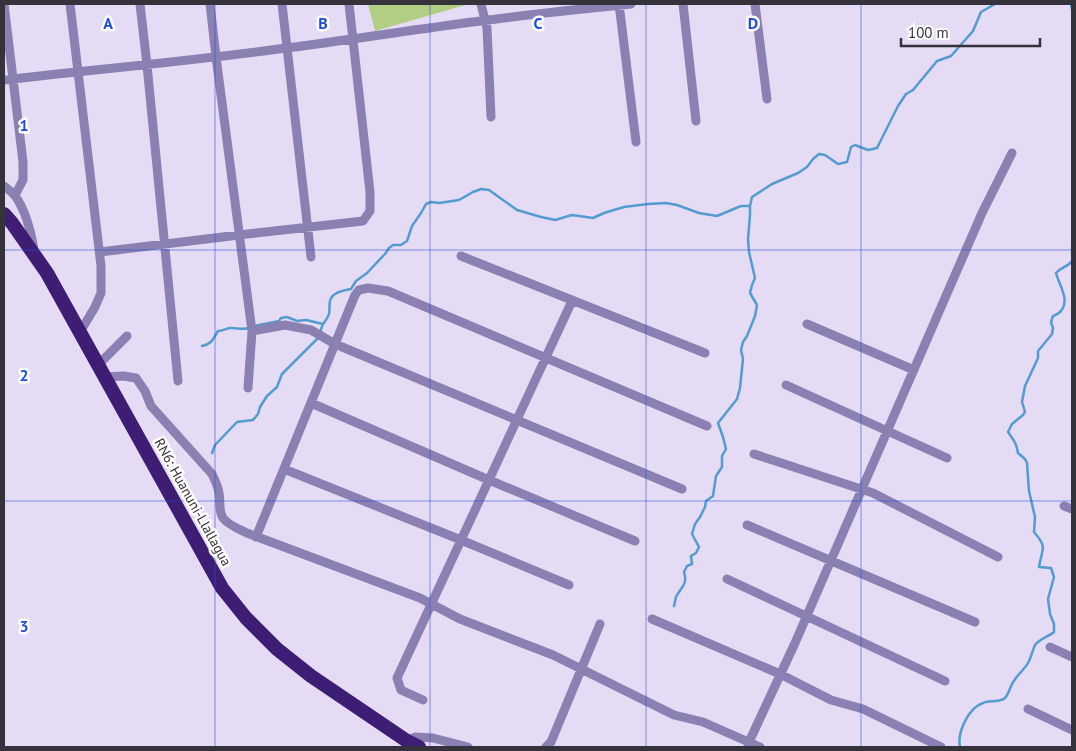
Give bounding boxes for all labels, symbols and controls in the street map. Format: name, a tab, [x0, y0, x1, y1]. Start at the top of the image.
text: A	[103, 13, 113, 33]
text: B	[318, 13, 328, 33]
text: C	[534, 13, 543, 33]
text: D	[748, 13, 758, 33]
scale bar	[901, 15, 1040, 47]
text: 100 m	[908, 23, 949, 42]
text: 1	[19, 115, 29, 135]
text: 2	[19, 365, 29, 385]
street label: RN6: Huanuni-Llallagua	[150, 435, 236, 569]
text: 3	[19, 616, 29, 636]

